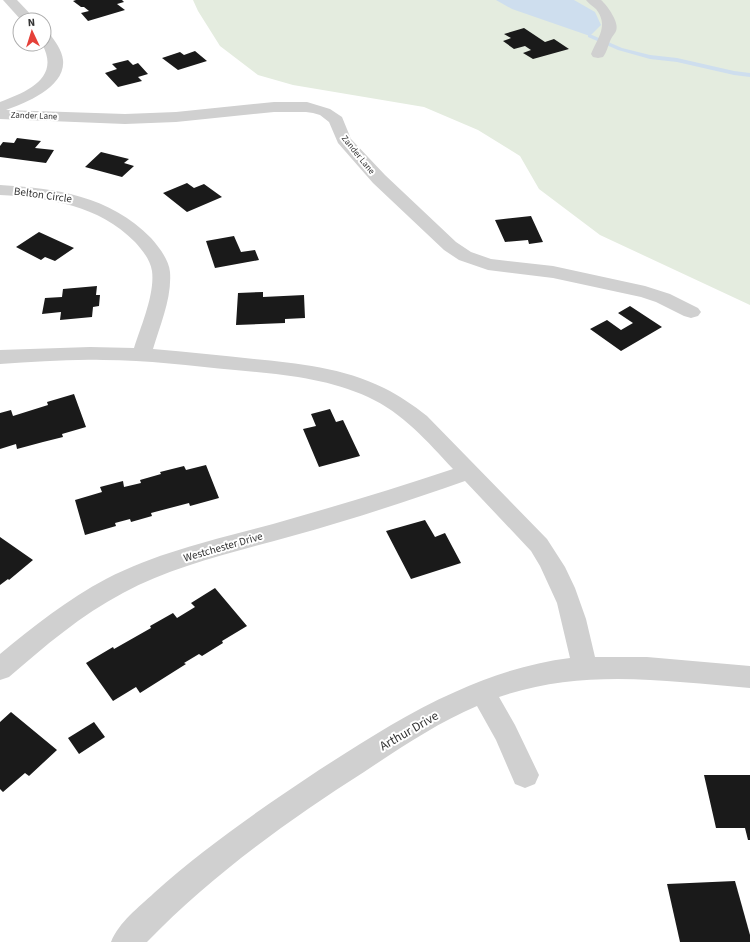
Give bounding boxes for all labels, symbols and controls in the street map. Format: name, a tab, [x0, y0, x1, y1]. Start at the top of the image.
north arrow	[12, 12, 52, 52]
text: N	[27, 15, 36, 30]
street label: Zander Lane	[10, 109, 58, 123]
street label: Zander Lane	[338, 133, 378, 178]
street label: Belton Circle	[13, 184, 74, 207]
street label: Westchester Drive	[182, 528, 265, 565]
street label: Arthur Drive	[376, 707, 442, 755]

